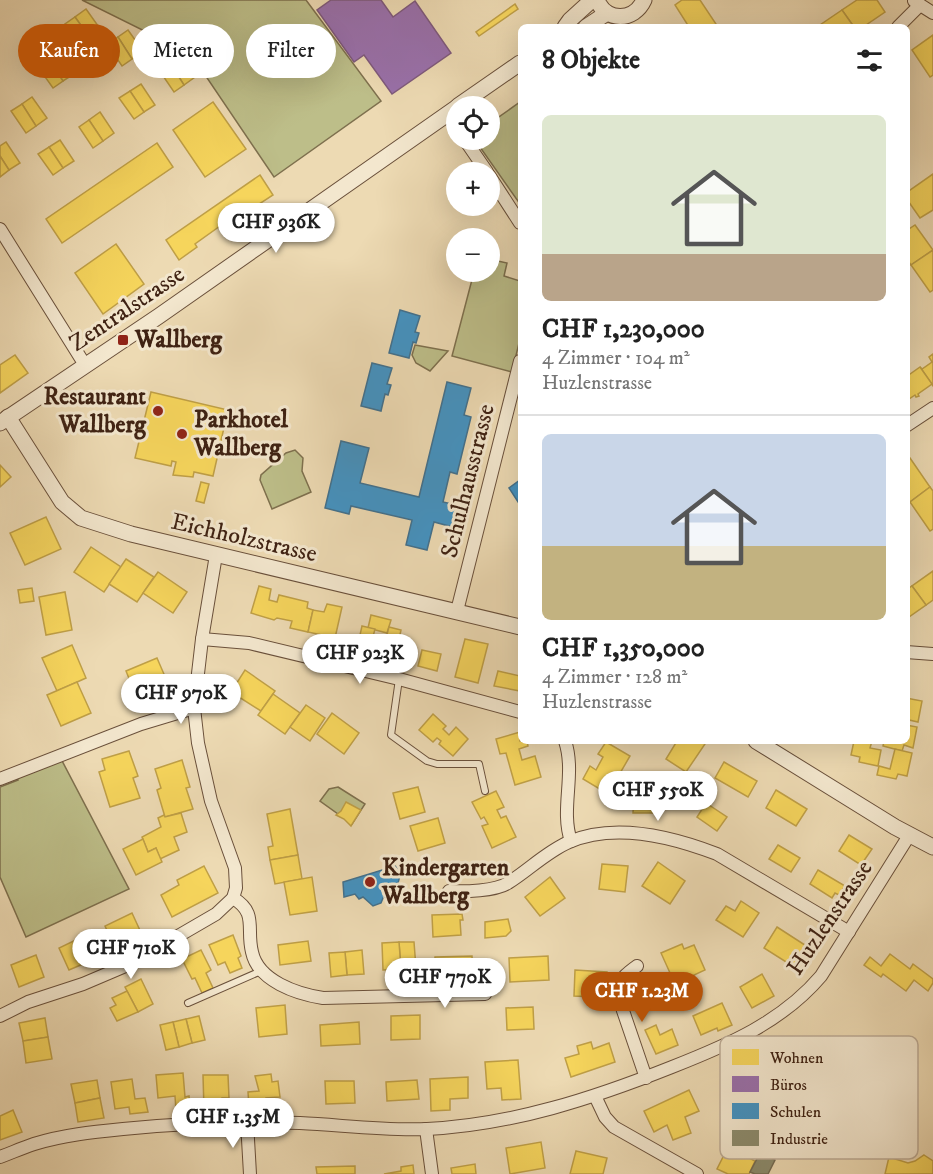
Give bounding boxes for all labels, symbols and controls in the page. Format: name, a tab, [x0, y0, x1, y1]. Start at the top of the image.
chip: Kaufen	[18, 24, 120, 78]
chip: Mieten	[132, 24, 234, 78]
chip: Filter	[246, 24, 336, 78]
text: 8 Objekte	[542, 44, 640, 77]
icon: filters	[853, 44, 886, 77]
map controls	[446, 96, 500, 282]
button: locate	[446, 96, 500, 150]
icon: home	[660, 154, 768, 262]
button: +	[446, 162, 500, 216]
pin: CHF 936K	[214, 203, 338, 254]
text: CHF 936K	[232, 210, 320, 235]
button: −	[446, 228, 500, 282]
street label: Zentralstrasse	[64, 259, 190, 359]
text: CHF 1,230,000	[542, 313, 705, 346]
place label: Wallberg	[134, 325, 223, 355]
marker: Wallberg	[116, 333, 130, 347]
text: 4 Zimmer · 104 m²	[542, 346, 690, 371]
text: Huzlenstrasse	[542, 371, 652, 396]
place label: Restaurant Wallberg	[44, 382, 147, 440]
street label: Schulhausstrasse	[434, 401, 502, 561]
marker: Restaurant Wallberg	[151, 404, 165, 418]
place label: Parkhotel Wallberg	[193, 405, 289, 463]
marker: Parkhotel Wallberg	[175, 427, 189, 441]
icon: home	[660, 473, 768, 581]
street label: Eichholzstrasse	[168, 507, 320, 569]
text: CHF 1,350,000	[542, 632, 705, 665]
pin: CHF 923K	[298, 634, 422, 685]
text: CHF 923K	[316, 641, 404, 666]
text: 4 Zimmer · 128 m²	[542, 665, 687, 690]
pin: CHF 970K	[119, 674, 243, 725]
text: CHF 970K	[135, 681, 227, 706]
text: Huzlenstrasse	[542, 690, 652, 715]
pin: CHF 550K	[596, 771, 720, 822]
text: CHF 550K	[612, 778, 704, 803]
place label: Kindergarten Wallberg	[381, 853, 510, 911]
street label: Huzlenstrasse	[781, 855, 879, 981]
marker: Kindergarten Wallberg	[363, 875, 377, 889]
pin: CHF 710K	[69, 929, 193, 980]
text: CHF 710K	[86, 936, 176, 961]
pin: CHF 770K	[383, 958, 507, 1009]
text: CHF 770K	[399, 965, 491, 990]
pin: CHF 1.23M	[573, 972, 711, 1023]
text: CHF 1.23M	[595, 979, 689, 1004]
legend	[720, 1036, 918, 1159]
text: Wohnen	[769, 1048, 824, 1068]
text: Büros	[770, 1075, 807, 1095]
pin: CHF 1.35M	[164, 1098, 302, 1149]
text: Schulen	[770, 1102, 822, 1122]
text: CHF 1.35M	[186, 1105, 280, 1130]
text: Industrie	[770, 1129, 828, 1149]

